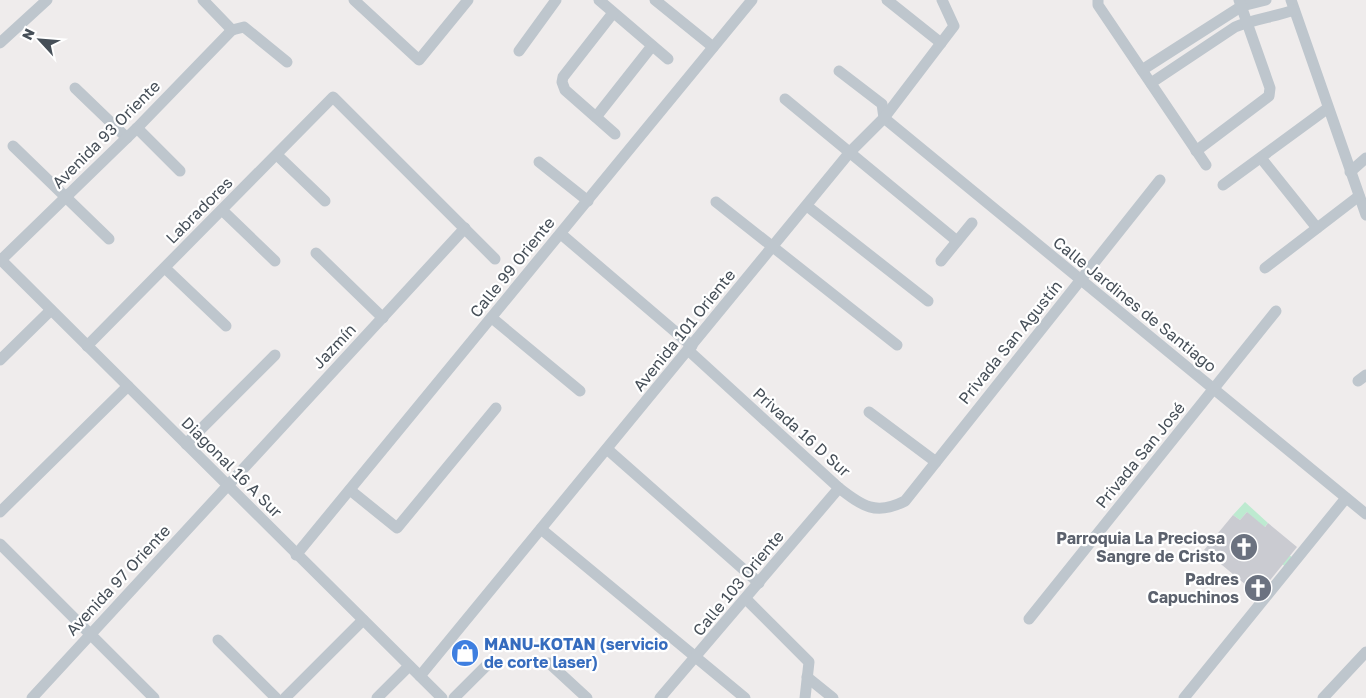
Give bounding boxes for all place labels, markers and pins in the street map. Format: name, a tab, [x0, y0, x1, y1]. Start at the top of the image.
place label: Parroquia La Preciosa Sangre de Cristo	[1056, 528, 1225, 566]
church icon: Parroquia La Preciosa Sangre de Cristo	[1229, 532, 1259, 562]
place label: Padres Capuchinos	[1147, 569, 1239, 607]
church icon: Padres Capuchinos	[1243, 573, 1273, 603]
place label: MANU-KOTAN (servicio de corte laser)	[484, 634, 668, 672]
shop icon: MANU-KOTAN (servicio de corte laser)	[450, 638, 480, 668]

